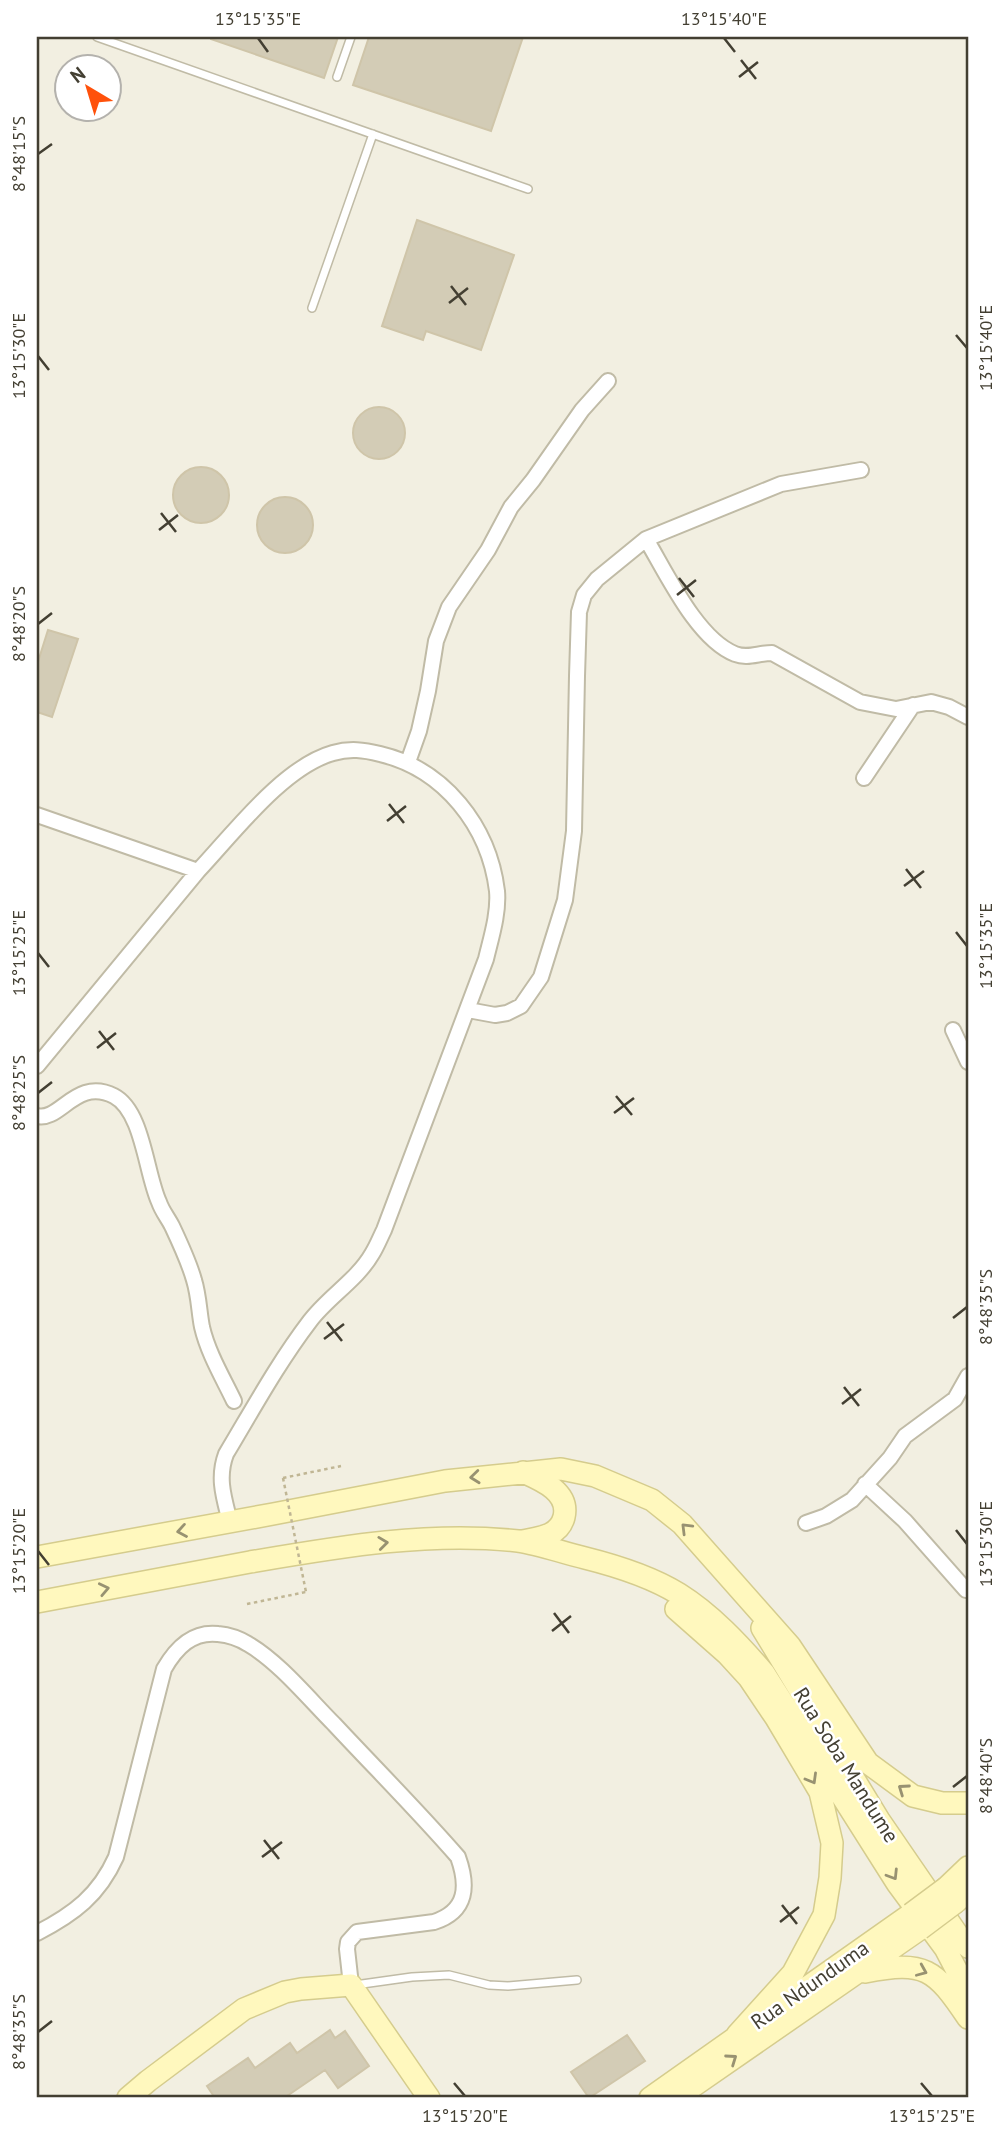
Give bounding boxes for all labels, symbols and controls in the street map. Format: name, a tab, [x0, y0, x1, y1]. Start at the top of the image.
text: 13°15'35"E	[215, 7, 301, 30]
text: 13°15'40"E	[681, 7, 767, 30]
north arrow	[52, 52, 122, 122]
text: N	[65, 61, 90, 88]
text: 8°48'15"S	[7, 116, 30, 192]
text: 13°15'40"E	[974, 305, 997, 391]
text: 13°15'30"E	[7, 313, 30, 399]
text: 8°48'20"S	[7, 586, 30, 662]
text: 13°15'35"E	[974, 903, 997, 989]
text: 13°15'25"E	[7, 910, 30, 996]
text: 8°48'25"S	[7, 1055, 30, 1131]
text: 8°48'35"S	[974, 1269, 997, 1345]
one-way arrow	[469, 1470, 481, 1485]
text: 13°15'30"E	[974, 1501, 997, 1587]
text: 13°15'20"E	[7, 1508, 30, 1594]
one-way arrow	[176, 1522, 188, 1537]
one-way arrow	[681, 1524, 694, 1537]
one-way arrow	[377, 1535, 388, 1550]
one-way arrow	[98, 1582, 110, 1597]
street label: Rua Soba Mandume	[788, 1682, 905, 1847]
text: 8°48'40"S	[974, 1738, 997, 1814]
one-way arrow	[804, 1772, 817, 1785]
one-way arrow	[898, 1785, 911, 1797]
one-way arrow	[884, 1867, 897, 1880]
street label: Rua Ndunduma	[745, 1934, 874, 2035]
one-way arrow	[915, 1963, 927, 1977]
text: 8°48'35"S	[7, 1994, 30, 2070]
one-way arrow	[724, 2055, 737, 2068]
text: 13°15'20"E	[422, 2104, 508, 2127]
text: 13°15'25"E	[889, 2104, 975, 2127]

